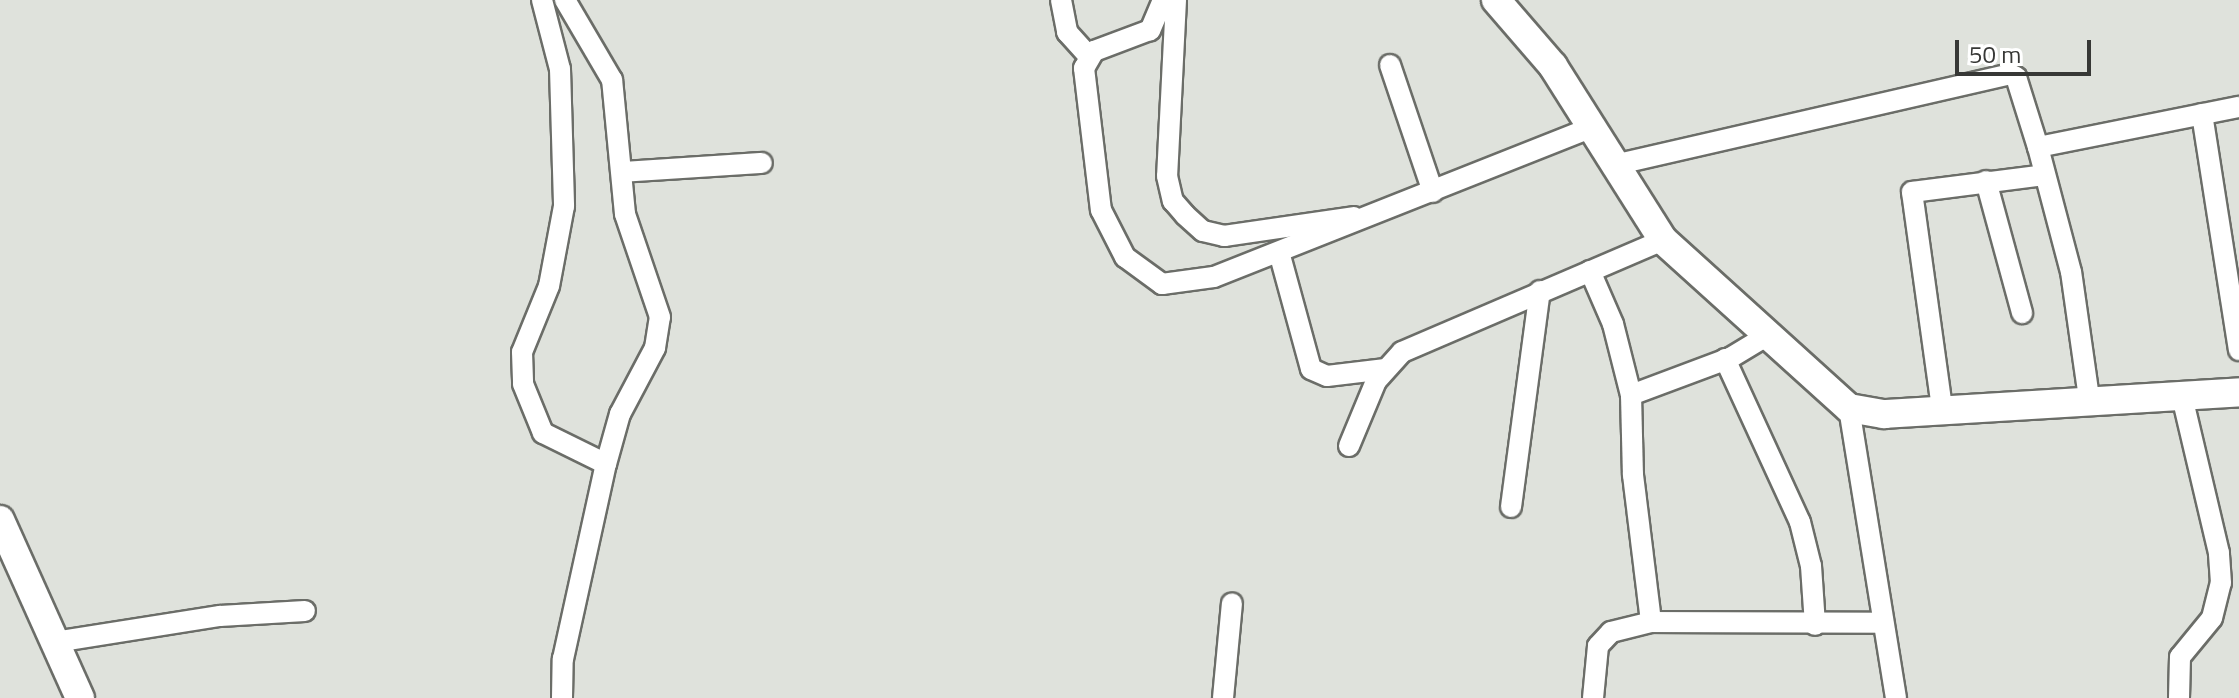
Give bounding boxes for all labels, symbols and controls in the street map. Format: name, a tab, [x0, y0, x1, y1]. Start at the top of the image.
scale bar	[1959, 24, 2095, 74]
text: 50 m	[1969, 36, 2021, 72]

